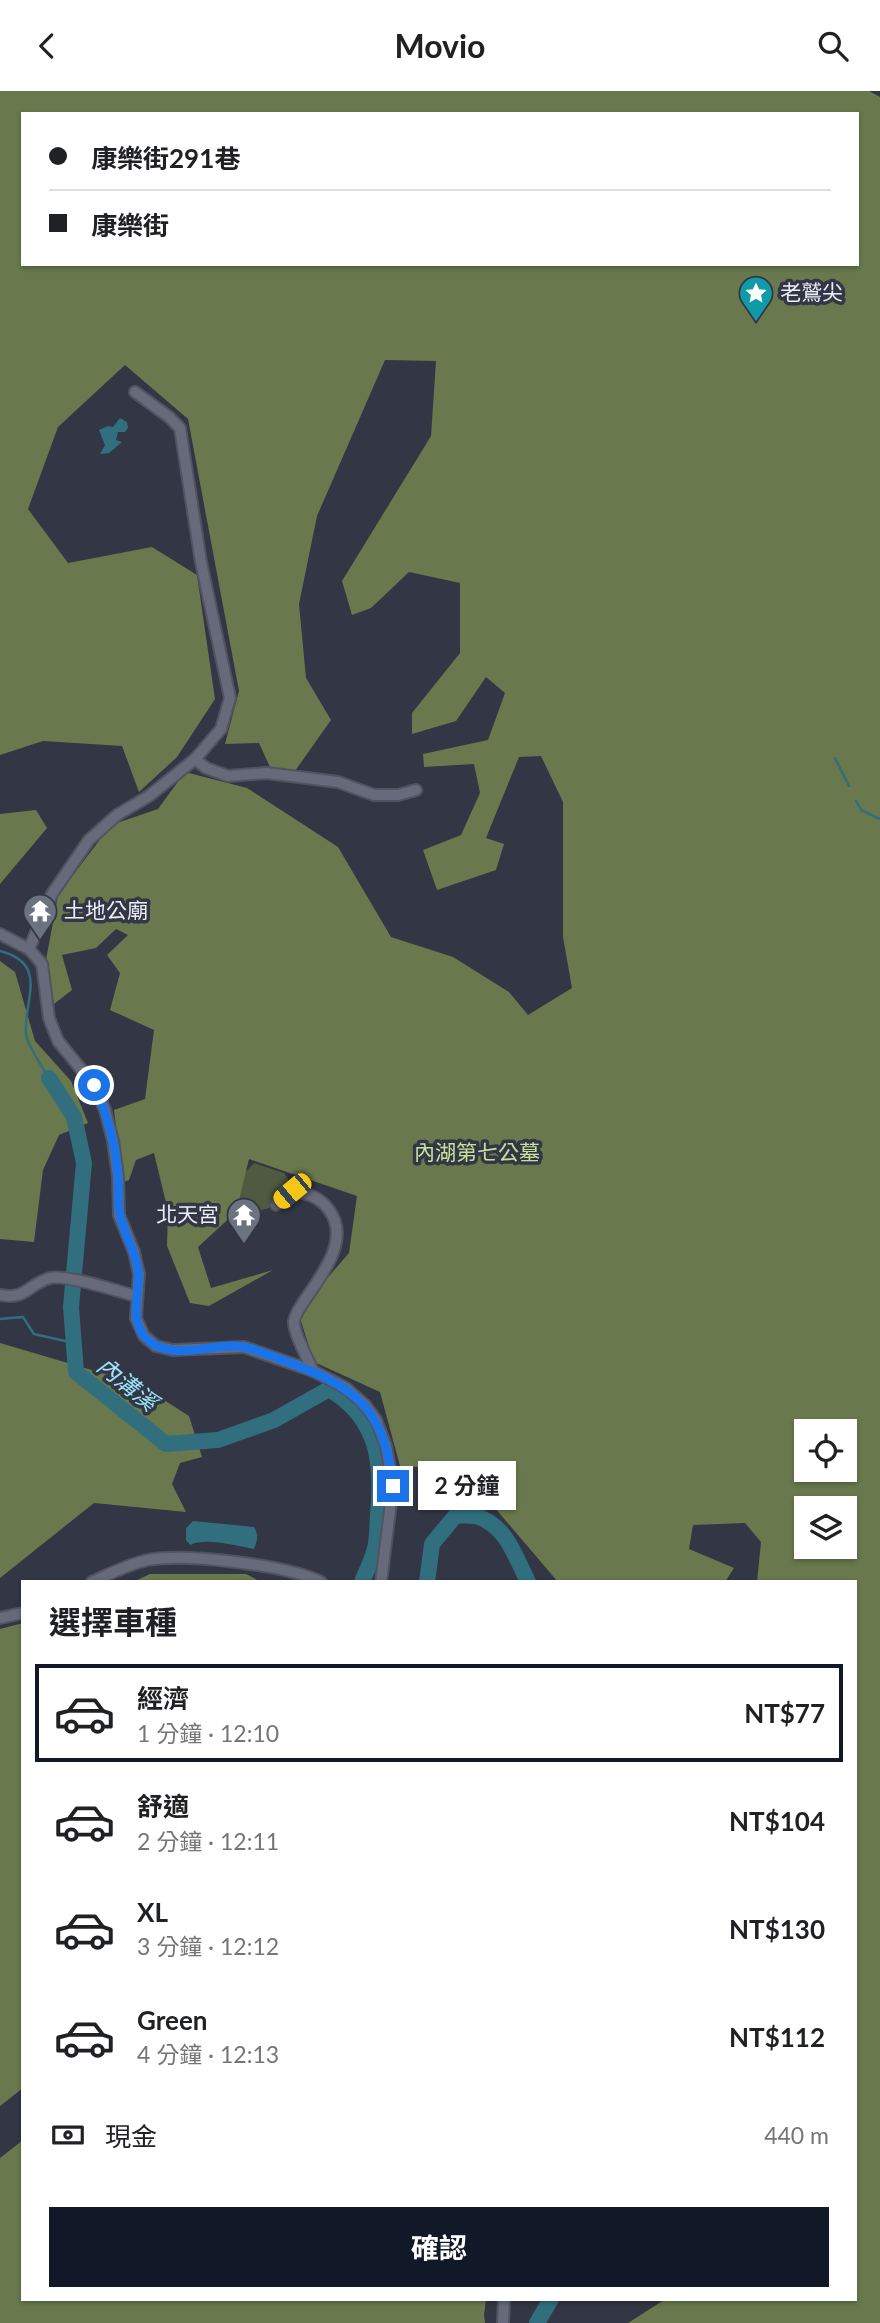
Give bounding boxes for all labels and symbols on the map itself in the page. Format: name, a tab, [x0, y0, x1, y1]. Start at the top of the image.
place icon: 老鷲尖	[737, 274, 775, 323]
place label: 老鷲尖	[780, 279, 843, 304]
temple icon: 土地公廟	[21, 892, 59, 941]
place label: 土地公廟	[64, 897, 148, 922]
route start	[78, 1069, 110, 1101]
park label: 內湖第七公墓	[414, 1139, 540, 1164]
car	[270, 1169, 315, 1213]
temple icon: 北天宮	[225, 1196, 263, 1245]
place label: 北天宮	[156, 1201, 219, 1226]
water label: 內溝溪	[92, 1351, 166, 1418]
callout: 2 分鐘	[418, 1461, 516, 1511]
route end	[377, 1470, 409, 1502]

